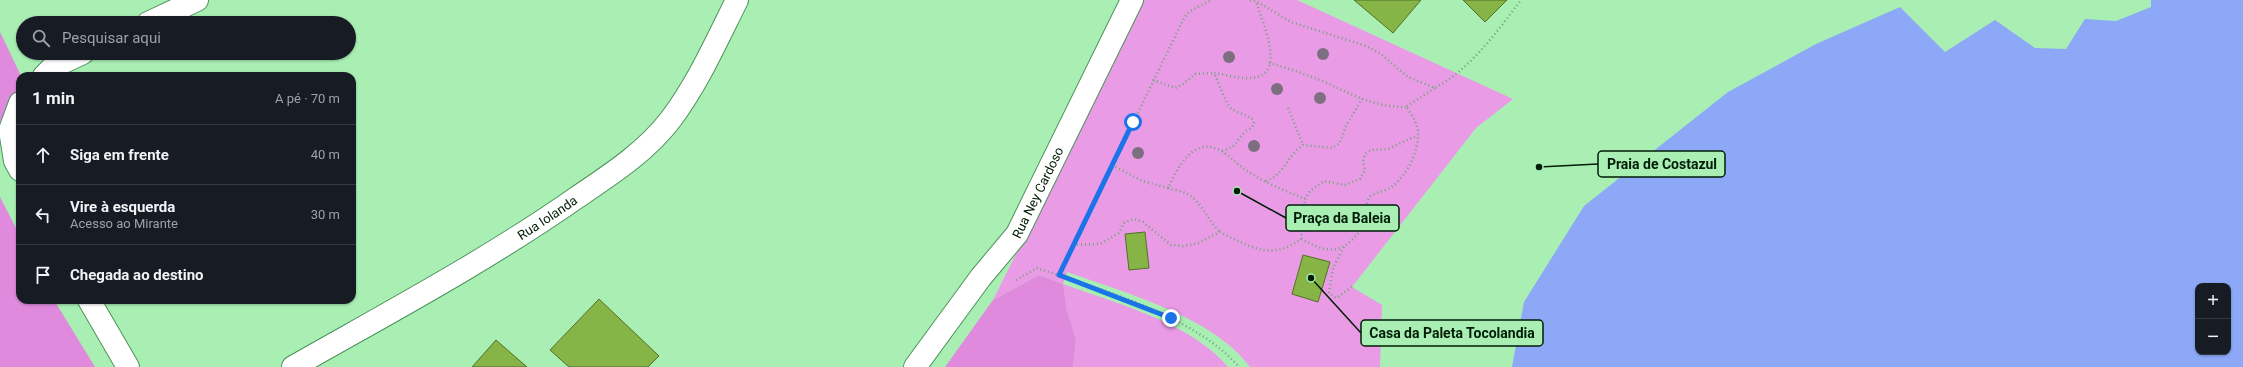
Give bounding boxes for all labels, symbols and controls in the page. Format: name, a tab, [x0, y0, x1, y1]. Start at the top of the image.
search box	[16, 16, 356, 60]
icon: search	[30, 27, 52, 49]
text: Pesquisar aqui	[62, 29, 161, 47]
text: 1 min	[32, 88, 75, 108]
text: A pé · 70 m	[275, 91, 340, 106]
route start	[1124, 113, 1142, 131]
icon: ahead	[32, 144, 54, 166]
street label: Rua Ney Cardoso	[1009, 145, 1067, 241]
text: Siga em frente	[70, 146, 169, 164]
text: 40 m	[311, 147, 340, 162]
callout: Praia de Costazul	[1598, 151, 1725, 177]
text: Praia de Costazul	[1607, 156, 1717, 172]
street label: Rua Iolanda	[515, 193, 580, 243]
text: Vire à esquerda	[70, 198, 175, 216]
icon: left	[32, 204, 54, 226]
callout: Praça da Baleia	[1286, 205, 1399, 231]
text: 30 m	[311, 207, 340, 222]
text: Praça da Baleia	[1293, 210, 1391, 226]
text: Acesso ao Mirante	[70, 216, 178, 231]
icon: arrive	[32, 264, 54, 286]
text: Chegada ao destino	[70, 266, 204, 284]
map controls	[2195, 283, 2231, 355]
button: +	[2195, 283, 2231, 319]
route end	[1162, 309, 1180, 327]
button: −	[2195, 319, 2231, 355]
callout: Casa da Paleta Tocolandia	[1361, 320, 1543, 346]
text: Casa da Paleta Tocolandia	[1369, 325, 1535, 341]

